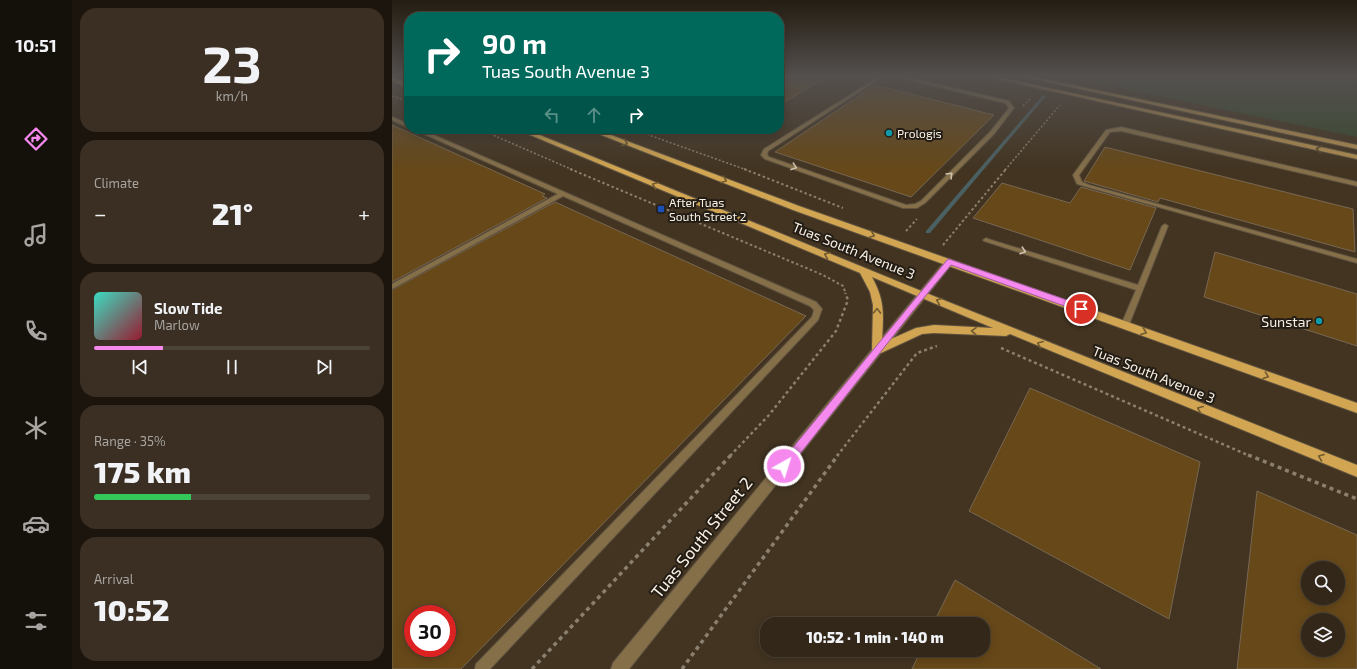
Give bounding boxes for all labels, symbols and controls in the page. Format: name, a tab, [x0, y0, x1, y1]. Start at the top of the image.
text: 90 m	[482, 26, 547, 60]
icon: right	[416, 28, 468, 80]
text: 23	[202, 31, 262, 93]
text: 10:51	[15, 34, 57, 56]
text: Tuas South Avenue 3	[482, 60, 650, 82]
text: km/h	[216, 88, 248, 104]
icon: left	[541, 104, 563, 126]
icon: ahead	[583, 104, 605, 126]
icon: right	[625, 104, 647, 126]
icon: directions	[22, 125, 50, 153]
place label: Prologis	[897, 126, 942, 140]
marker: Prologis	[884, 128, 894, 138]
one-way arrow	[622, 138, 629, 146]
one-way arrow	[1316, 145, 1322, 153]
one-way arrow	[790, 163, 797, 171]
one-way arrow	[946, 172, 953, 179]
text: Climate	[94, 175, 139, 191]
one-way arrow	[720, 175, 728, 183]
one-way arrow	[651, 181, 658, 189]
text: 21°	[212, 195, 253, 231]
place label: After Tuas South Street 2	[669, 195, 747, 223]
text: −	[94, 200, 107, 226]
text: +	[358, 200, 370, 226]
marker: After Tuas South Street 2	[656, 204, 666, 214]
street label: Tuas South Avenue 3	[790, 218, 918, 282]
icon: music	[22, 221, 50, 249]
one-way arrow	[868, 230, 875, 238]
one-way arrow	[1019, 247, 1026, 255]
one-way arrow	[823, 252, 831, 260]
pin	[1064, 292, 1098, 326]
one-way arrow	[935, 298, 943, 306]
icon: arrive	[1070, 298, 1092, 320]
text: Slow Tide	[154, 299, 222, 317]
one-way arrow	[873, 308, 882, 314]
place label: Sunstar	[1261, 313, 1311, 330]
marker: Sunstar	[1314, 316, 1324, 326]
icon: phone	[22, 317, 50, 345]
text: Marlow	[154, 317, 200, 333]
one-way arrow	[971, 326, 977, 335]
one-way arrow	[1140, 327, 1147, 335]
one-way arrow	[1036, 341, 1044, 349]
street label: Tuas South Avenue 3	[1090, 342, 1218, 406]
icon: previous	[129, 356, 151, 378]
icon: pause	[221, 356, 243, 378]
icon: next	[313, 356, 335, 378]
one-way arrow	[1263, 371, 1270, 379]
one-way arrow	[1197, 405, 1204, 413]
icon: climate	[22, 414, 50, 442]
text: Range · 35%	[94, 433, 166, 449]
position arrow	[763, 445, 805, 487]
text: 175 km	[94, 453, 191, 489]
one-way arrow	[1317, 453, 1324, 461]
street label: Tuas South Street 2	[646, 473, 756, 601]
icon: car	[22, 510, 50, 538]
map controls	[1301, 561, 1345, 657]
button: search	[1301, 561, 1345, 605]
text: Arrival	[94, 571, 134, 587]
text: 10:52	[94, 591, 170, 627]
speed limit sign: 30	[404, 605, 456, 657]
icon: filters	[22, 607, 50, 635]
button: layers	[1301, 613, 1345, 657]
text: 10:52 · 1 min · 140 m	[806, 628, 944, 646]

